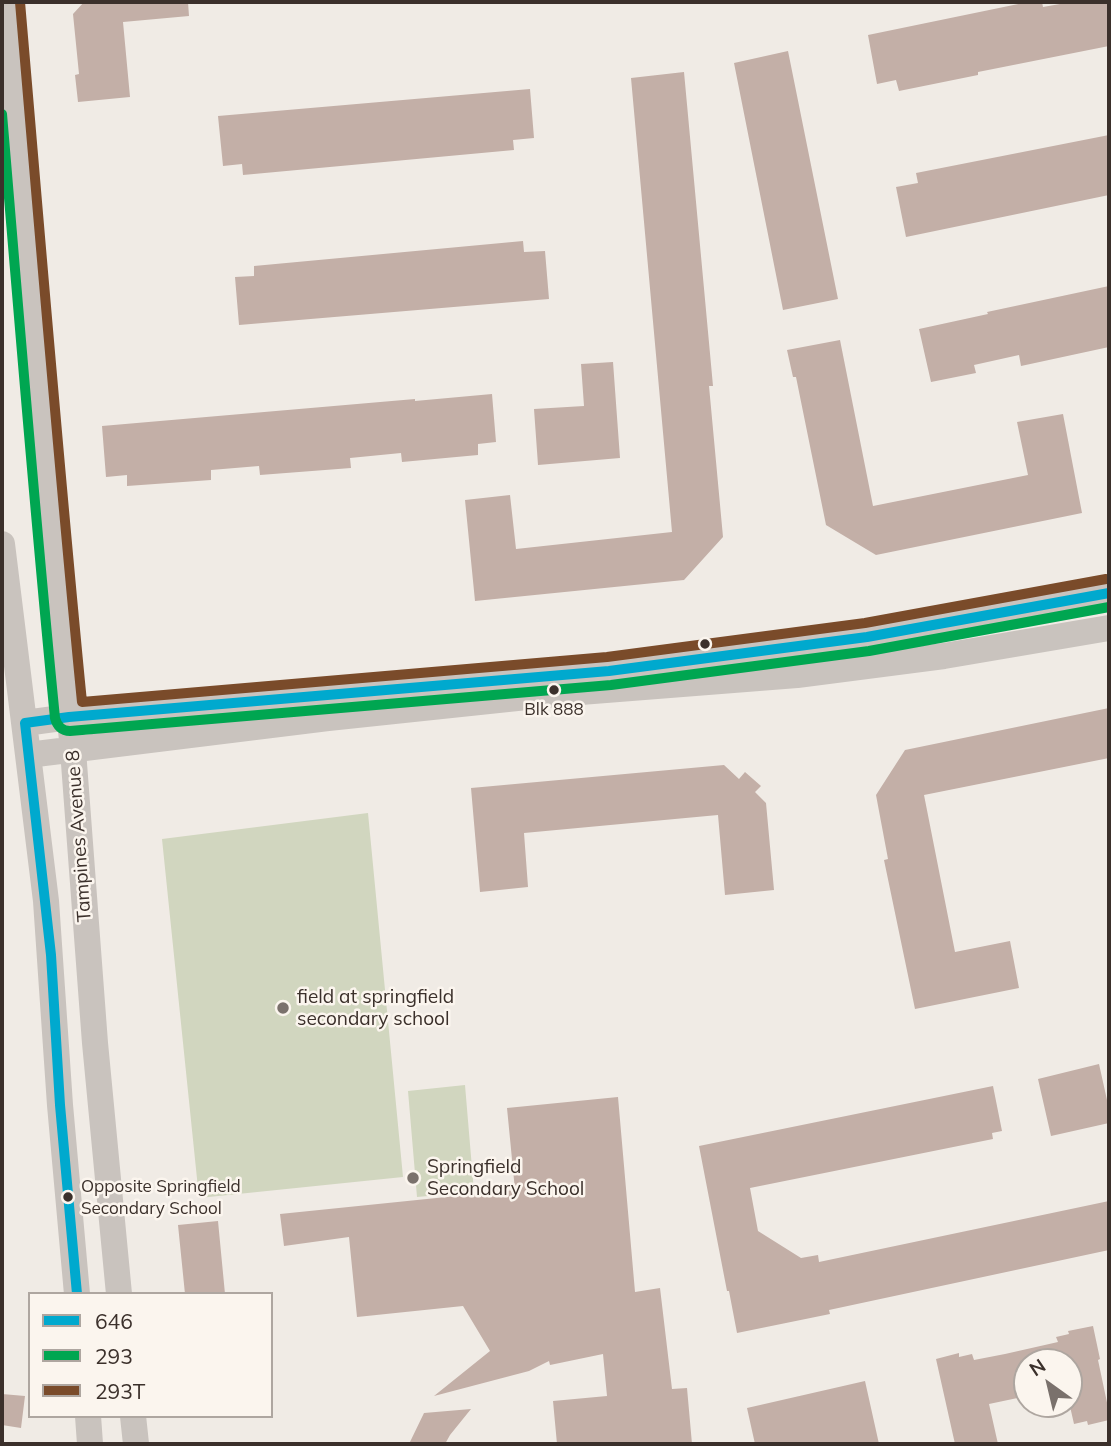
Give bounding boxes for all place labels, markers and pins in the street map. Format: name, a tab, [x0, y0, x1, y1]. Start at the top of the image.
unlabelled marker	[698, 637, 712, 651]
marker: Blk 888	[547, 683, 561, 697]
place label: Blk 888	[524, 700, 584, 720]
place label: field at springfield secondary school	[297, 986, 454, 1030]
marker: field at springfield secondary school	[275, 1000, 291, 1016]
place label: Springfield Secondary School	[427, 1156, 584, 1200]
marker: Springfield Secondary School	[405, 1170, 421, 1186]
place label: Opposite Springfield Secondary School	[81, 1177, 241, 1217]
marker: Opposite Springfield Secondary School	[61, 1190, 75, 1204]

